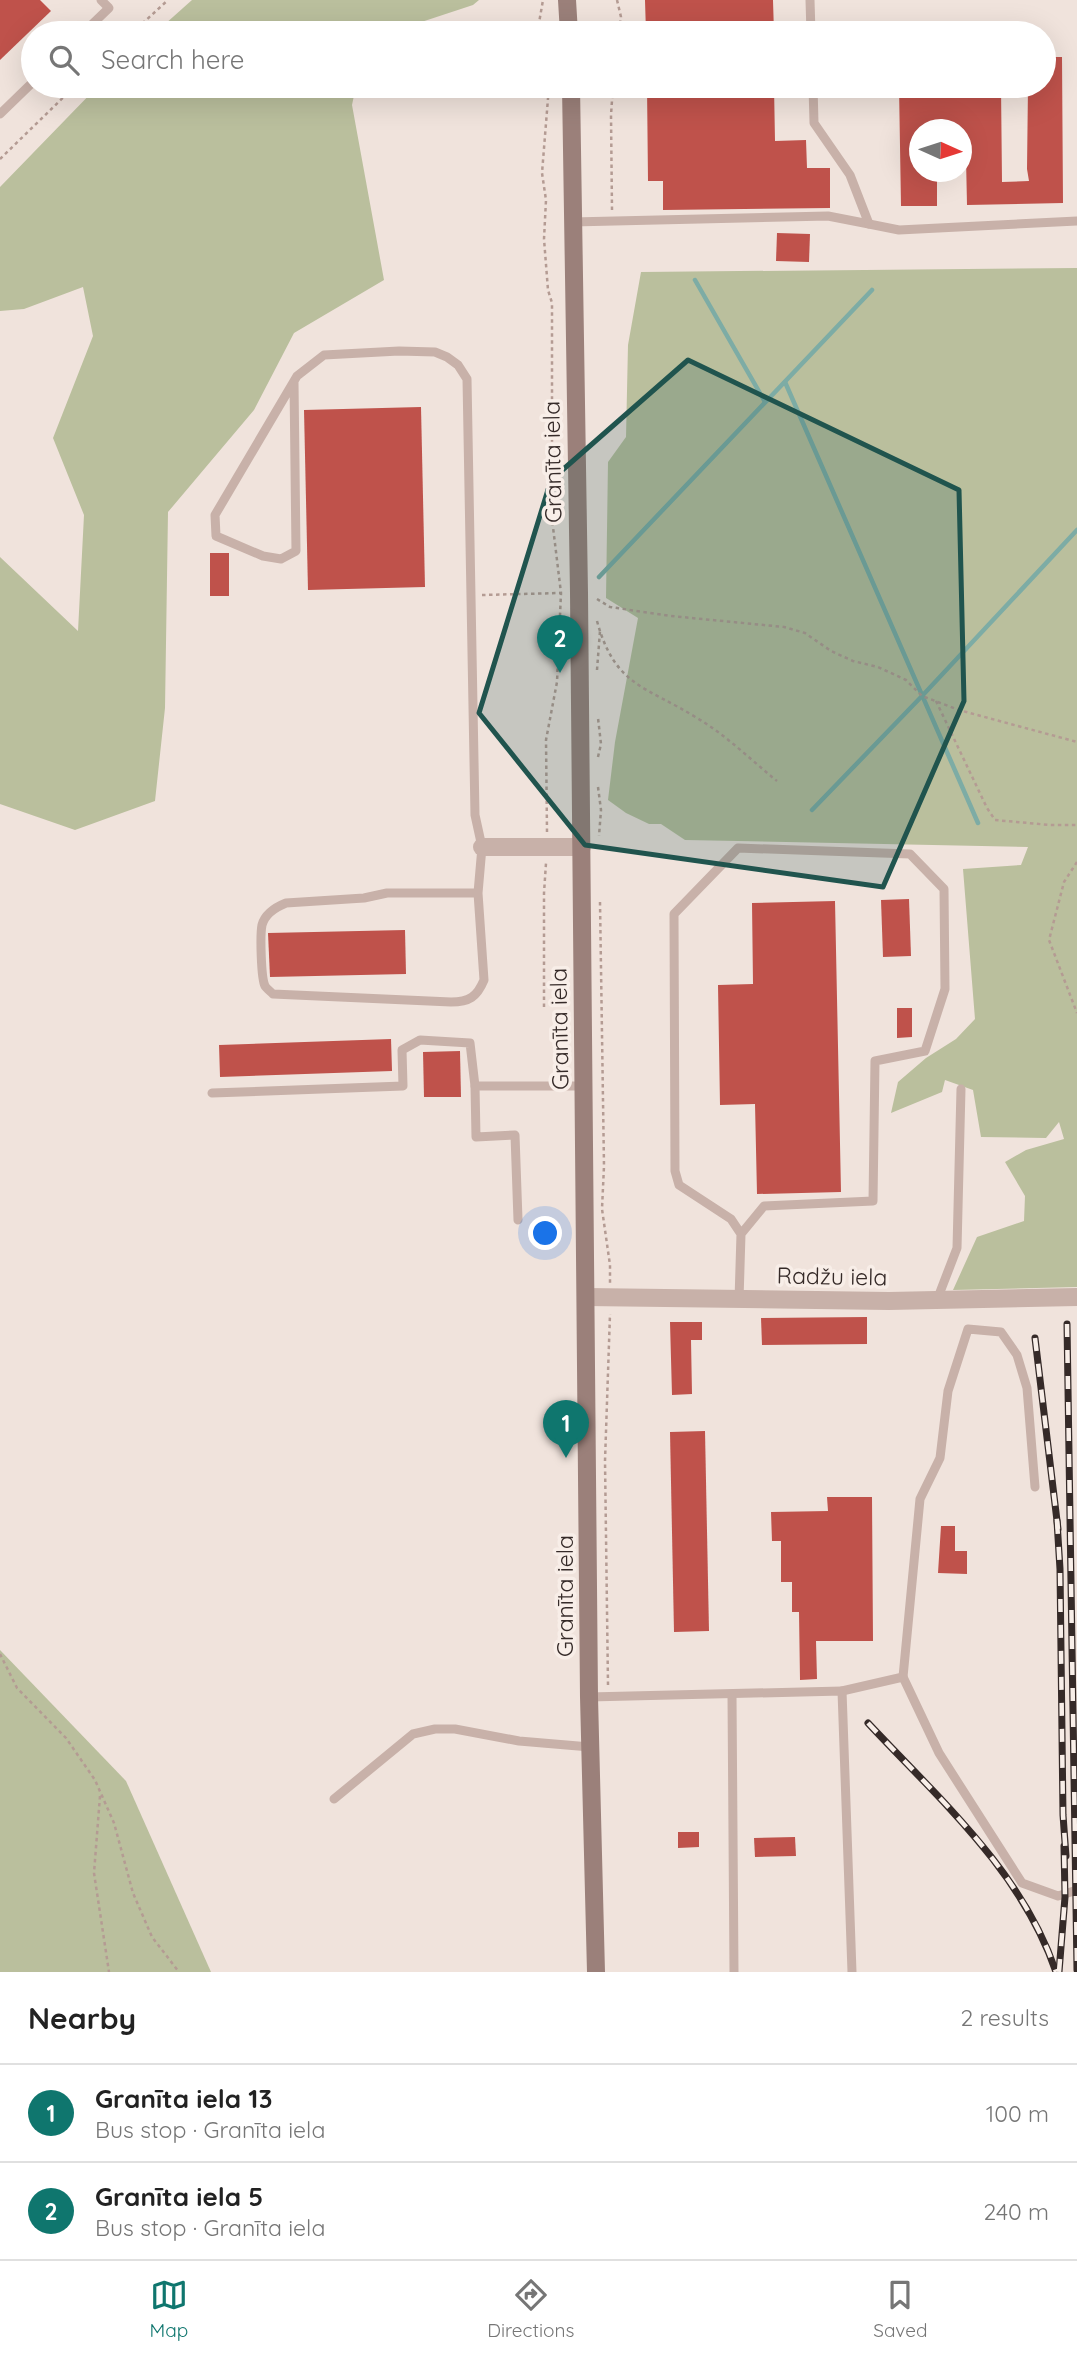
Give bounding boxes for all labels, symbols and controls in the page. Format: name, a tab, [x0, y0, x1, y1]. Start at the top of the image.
search box	[21, 21, 1056, 98]
icon: search	[45, 41, 83, 79]
text: Search here	[101, 43, 245, 76]
north arrow	[909, 119, 972, 182]
street label: Granīta iela	[536, 401, 568, 523]
pin: 2	[537, 615, 583, 673]
street label: Granīta iela	[543, 968, 575, 1090]
your location	[528, 1216, 562, 1250]
street label: Radžu iela	[776, 1261, 888, 1291]
pin: 1	[543, 1400, 589, 1458]
street label: Granīta iela	[550, 1535, 579, 1657]
text: Nearby	[28, 1999, 136, 2037]
text: 2 results	[960, 2003, 1049, 2032]
text: Granīta iela 13	[95, 2082, 272, 2115]
text: 1	[47, 2099, 55, 2128]
text: 100 m	[986, 2099, 1049, 2128]
text: Bus stop · Granīta iela	[95, 2115, 325, 2144]
text: Granīta iela 5	[95, 2180, 263, 2213]
text: 2	[44, 2197, 58, 2226]
text: 240 m	[984, 2197, 1049, 2226]
text: Bus stop · Granīta iela	[95, 2213, 325, 2242]
tab: Map	[150, 2276, 188, 2342]
tab: Directions	[487, 2276, 574, 2342]
tab: Saved	[873, 2276, 928, 2342]

